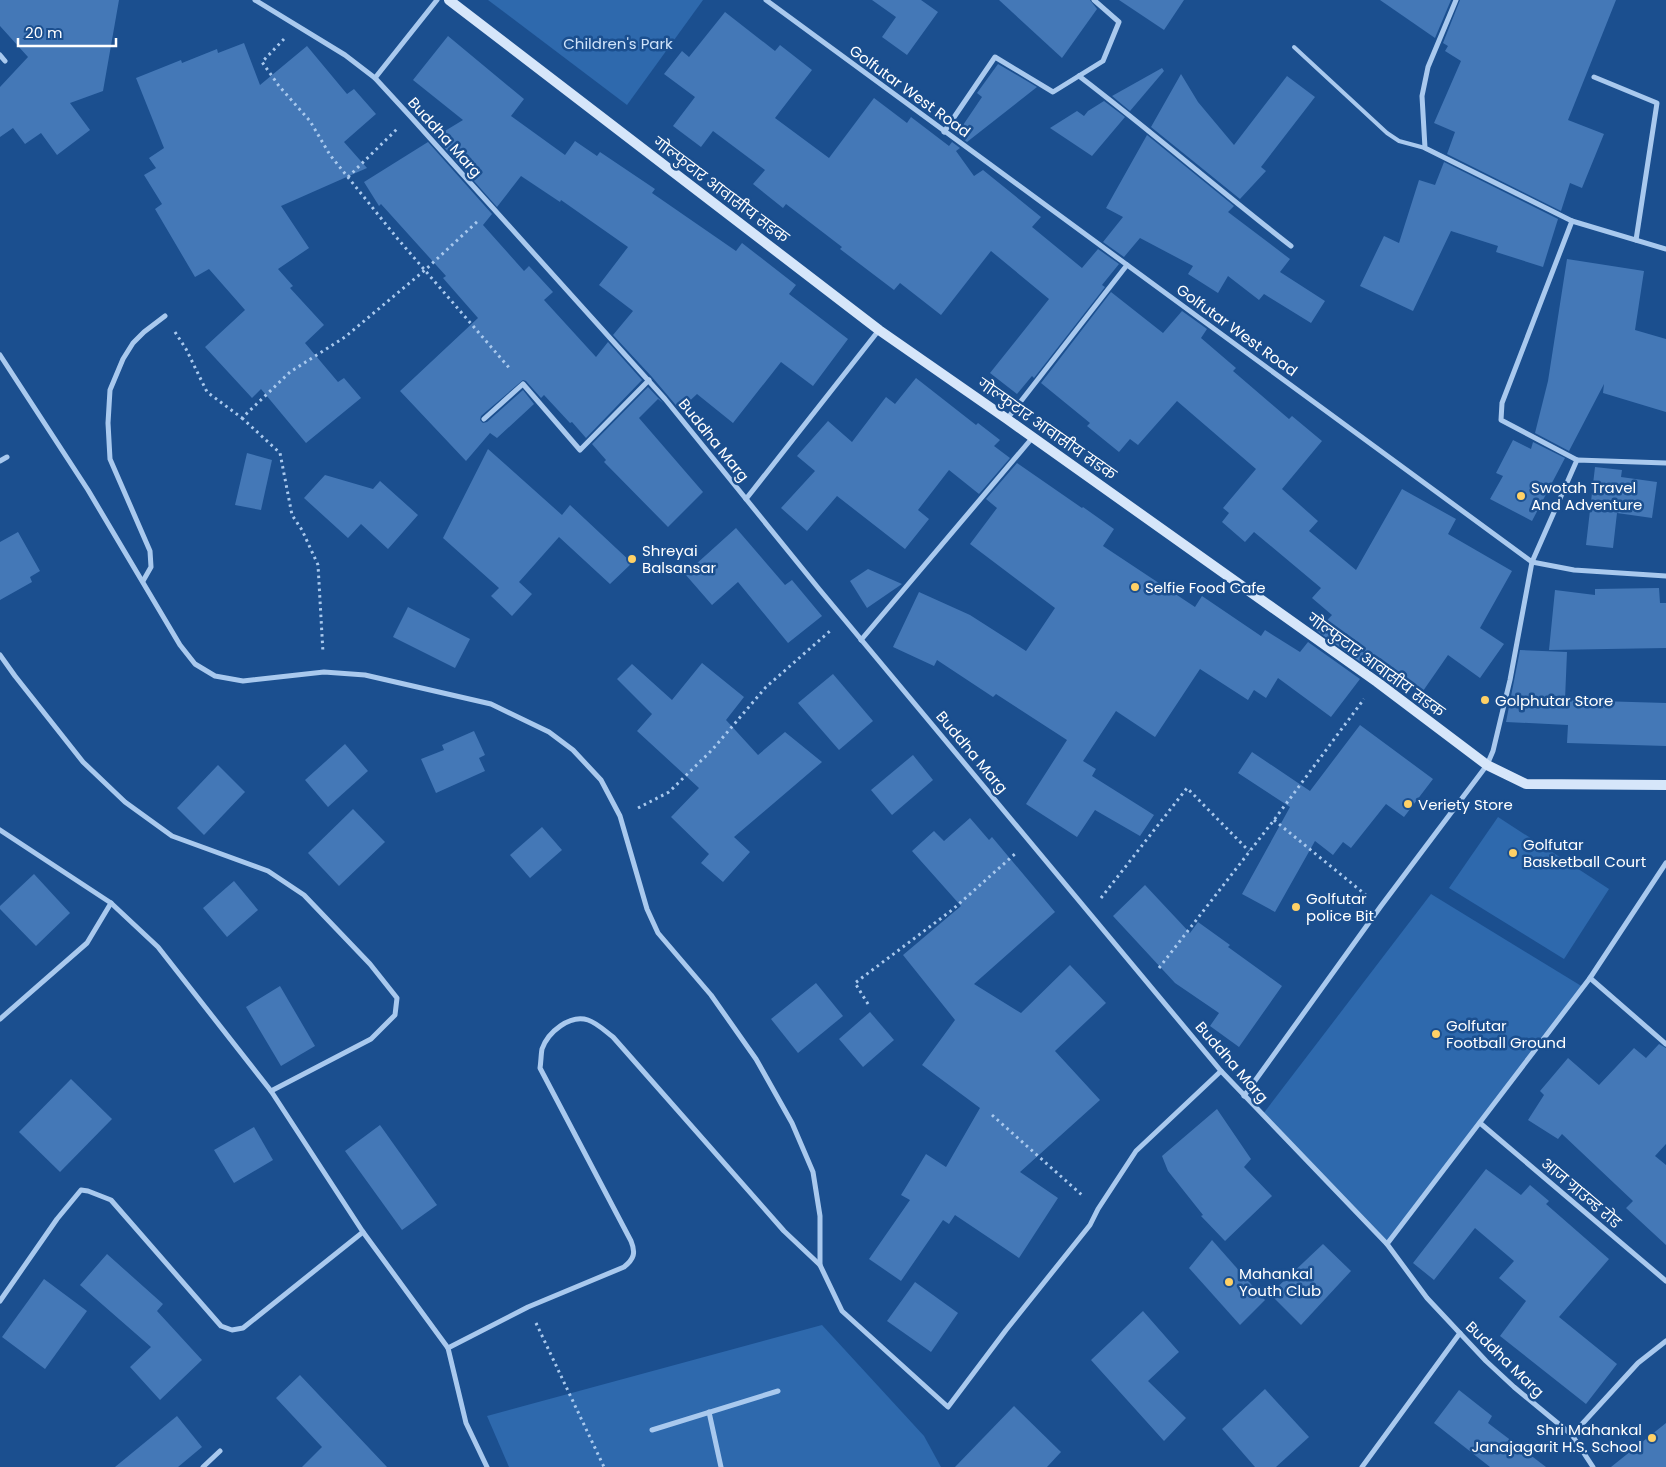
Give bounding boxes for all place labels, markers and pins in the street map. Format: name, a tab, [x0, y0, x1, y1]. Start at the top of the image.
place label: Swotah Travel And Adventure	[1531, 477, 1642, 515]
marker: Swotah Travel And Adventure	[1515, 490, 1527, 502]
place label: Shreyai Balsansar	[642, 540, 717, 578]
marker: Shreyai Balsansar	[626, 553, 638, 565]
place label: Selfie Food Cafe	[1145, 577, 1266, 598]
marker: Selfie Food Cafe	[1129, 581, 1141, 593]
place label: Golphutar Store	[1495, 690, 1613, 711]
marker: Golphutar Store	[1479, 694, 1491, 706]
place label: Veriety Store	[1418, 794, 1513, 815]
marker: Veriety Store	[1402, 798, 1414, 810]
place label: Golfutar Basketball Court	[1523, 834, 1646, 872]
marker: Golfutar Basketball Court	[1507, 847, 1519, 859]
place label: Golfutar police Bit	[1306, 888, 1374, 926]
marker: Golfutar police Bit	[1290, 901, 1302, 913]
place label: Golfutar Football Ground	[1446, 1015, 1566, 1053]
marker: Golfutar Football Ground	[1430, 1028, 1442, 1040]
place label: Mahankal Youth Club	[1239, 1263, 1321, 1301]
marker: Mahankal Youth Club	[1223, 1276, 1235, 1288]
place label: Shri Mahankal Janajagarit H.S. School	[1471, 1419, 1642, 1457]
marker: Shri Mahankal Janajagarit H.S. School	[1646, 1432, 1658, 1444]

